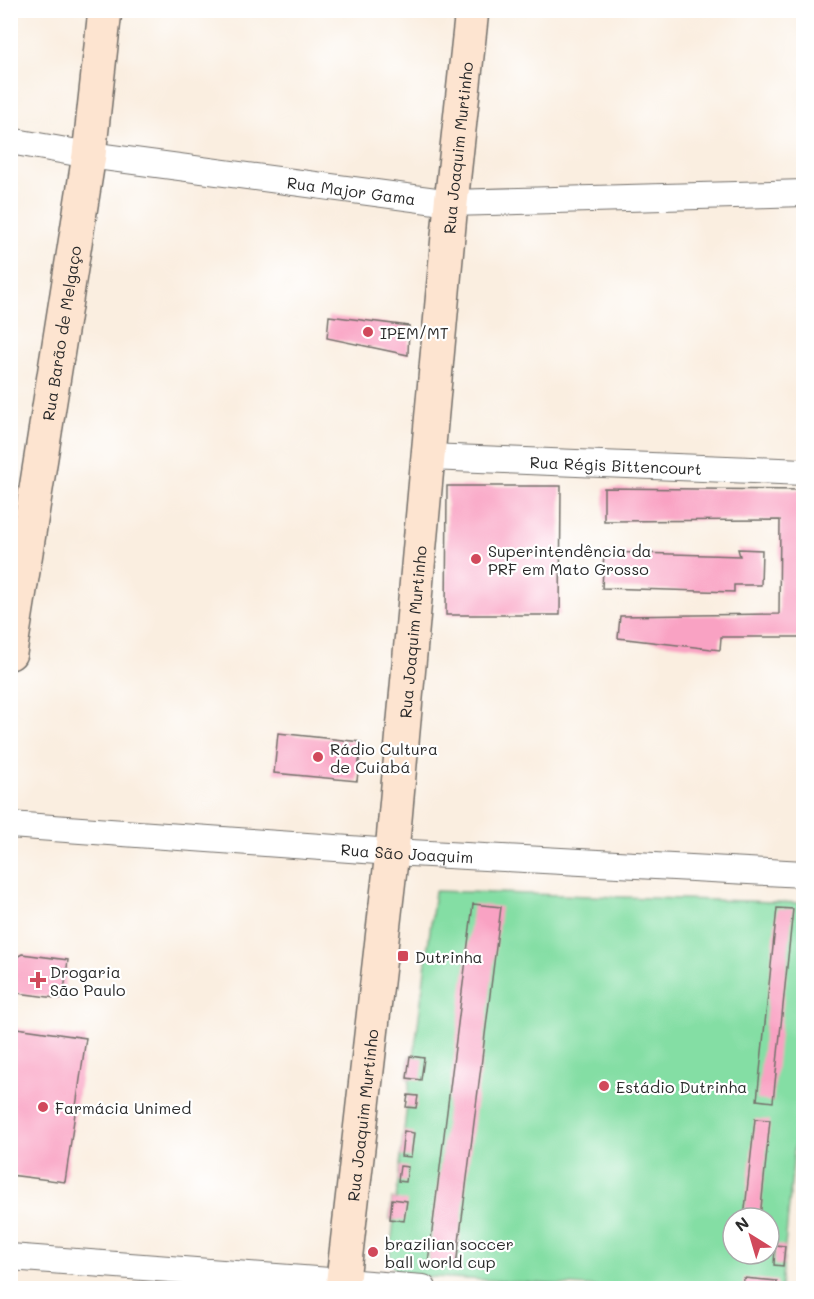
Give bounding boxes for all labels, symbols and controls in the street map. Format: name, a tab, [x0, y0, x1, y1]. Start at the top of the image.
street label: Rua Joaquim Murtinho	[438, 61, 477, 235]
street label: Rua Major Gama	[286, 171, 417, 209]
street label: Rua Barão de Melgaço	[37, 244, 85, 422]
place label: IPEM/MT	[380, 322, 449, 343]
marker: IPEM/MT	[361, 325, 375, 339]
street label: Rua Régis Bittencourt	[529, 451, 702, 478]
place label: Superintendência da PRF em Mato Grosso	[488, 540, 652, 579]
street label: Rua Joaquim Murtinho	[394, 545, 430, 719]
marker: Superintendência da PRF em Mato Grosso	[469, 552, 483, 566]
place label: Rádio Cultura de Cuiabá	[330, 738, 438, 777]
marker: Rádio Cultura de Cuiabá	[311, 750, 325, 764]
street label: Rua São Joaquim	[340, 838, 474, 867]
place label: Dutrinha	[415, 946, 483, 967]
marker: Dutrinha	[396, 949, 410, 963]
place label: Drogaria São Paulo	[50, 961, 126, 1000]
marker: Drogaria São Paulo	[31, 973, 45, 987]
street label: Rua Joaquim Murtinho	[342, 1028, 382, 1202]
place label: Estádio Dutrinha	[616, 1076, 747, 1097]
marker: Estádio Dutrinha	[597, 1079, 611, 1093]
place label: Farmácia Unimed	[55, 1097, 191, 1118]
marker: Farmácia Unimed	[36, 1100, 50, 1114]
north arrow	[721, 1206, 781, 1266]
text: N	[730, 1212, 753, 1236]
place label: brazilian soccer ball world cup	[385, 1233, 514, 1272]
marker: brazilian soccer ball world cup	[366, 1245, 380, 1259]

